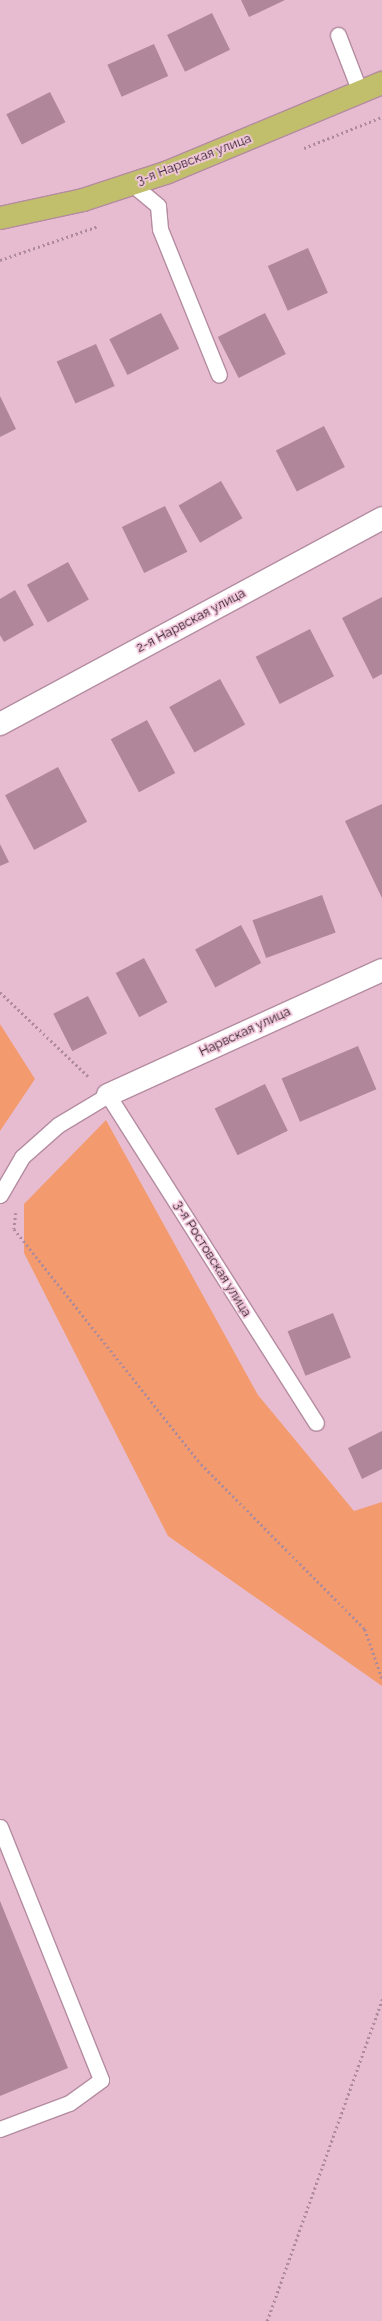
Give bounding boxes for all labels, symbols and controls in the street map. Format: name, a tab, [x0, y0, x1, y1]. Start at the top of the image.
street label: 3-я Нарвская улица	[134, 131, 254, 189]
street label: 2-я Нарвская улица	[134, 586, 248, 656]
street label: Нарвская улица	[197, 1004, 293, 1060]
street label: 3-я Ростовская улица	[170, 1198, 254, 1320]

